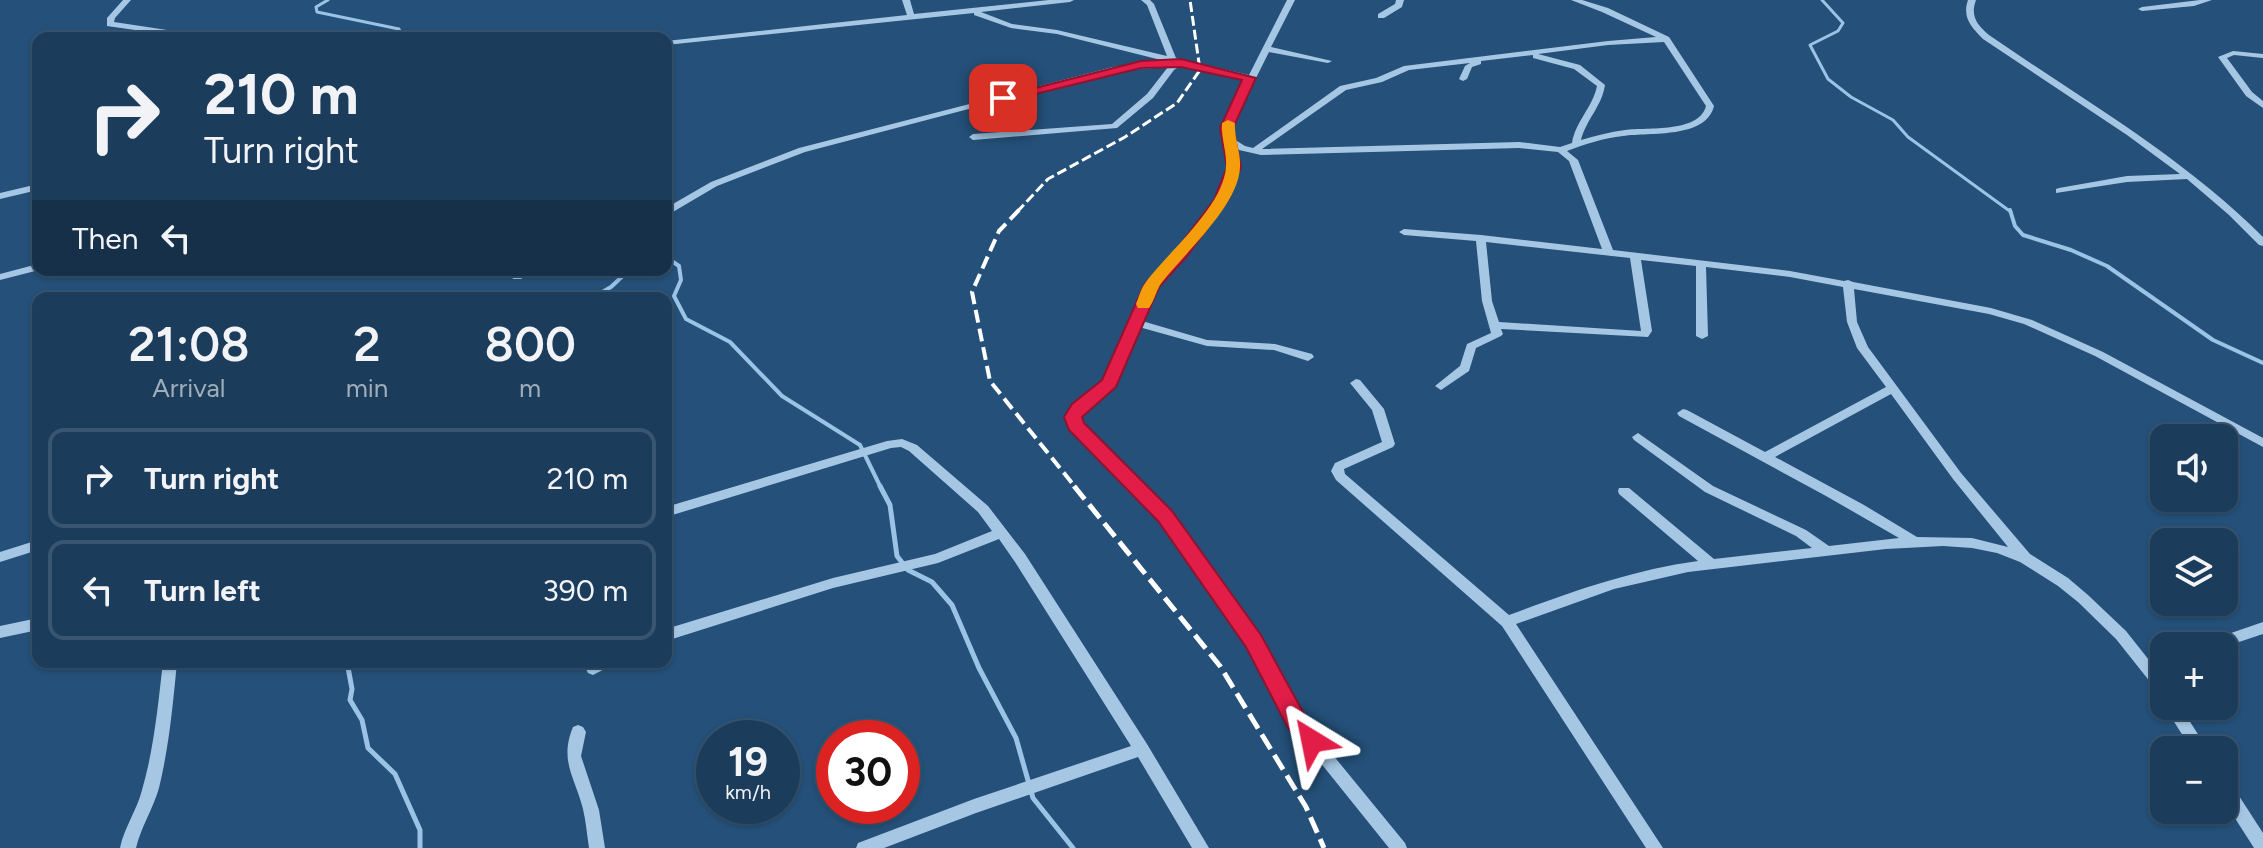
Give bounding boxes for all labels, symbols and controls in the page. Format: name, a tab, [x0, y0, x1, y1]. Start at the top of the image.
text: 210 m	[204, 61, 359, 128]
icon: right	[72, 64, 176, 168]
pin	[969, 64, 1037, 132]
icon: arrive	[981, 76, 1025, 120]
text: Turn right	[204, 129, 359, 172]
icon: left	[154, 216, 198, 260]
text: Then	[72, 220, 138, 257]
text: 21:08	[128, 315, 250, 373]
text: 2	[353, 315, 381, 373]
text: 800	[485, 315, 576, 373]
text: Arrival	[152, 372, 226, 404]
text: min	[346, 372, 388, 404]
text: m	[519, 372, 541, 404]
map controls	[2150, 424, 2238, 824]
button: sound	[2150, 424, 2238, 512]
icon: right	[76, 456, 120, 500]
text: Turn right	[144, 460, 279, 497]
text: 210 m	[547, 460, 628, 497]
button: layers	[2150, 528, 2238, 616]
icon: left	[76, 568, 120, 612]
text: Turn left	[144, 572, 261, 609]
text: 390 m	[543, 572, 628, 609]
button: +	[2150, 632, 2238, 720]
position arrow	[1270, 699, 1354, 783]
speed limit sign: 30	[816, 720, 920, 824]
button: −	[2150, 736, 2238, 824]
text: 19	[728, 738, 768, 786]
text: km/h	[725, 780, 771, 804]

